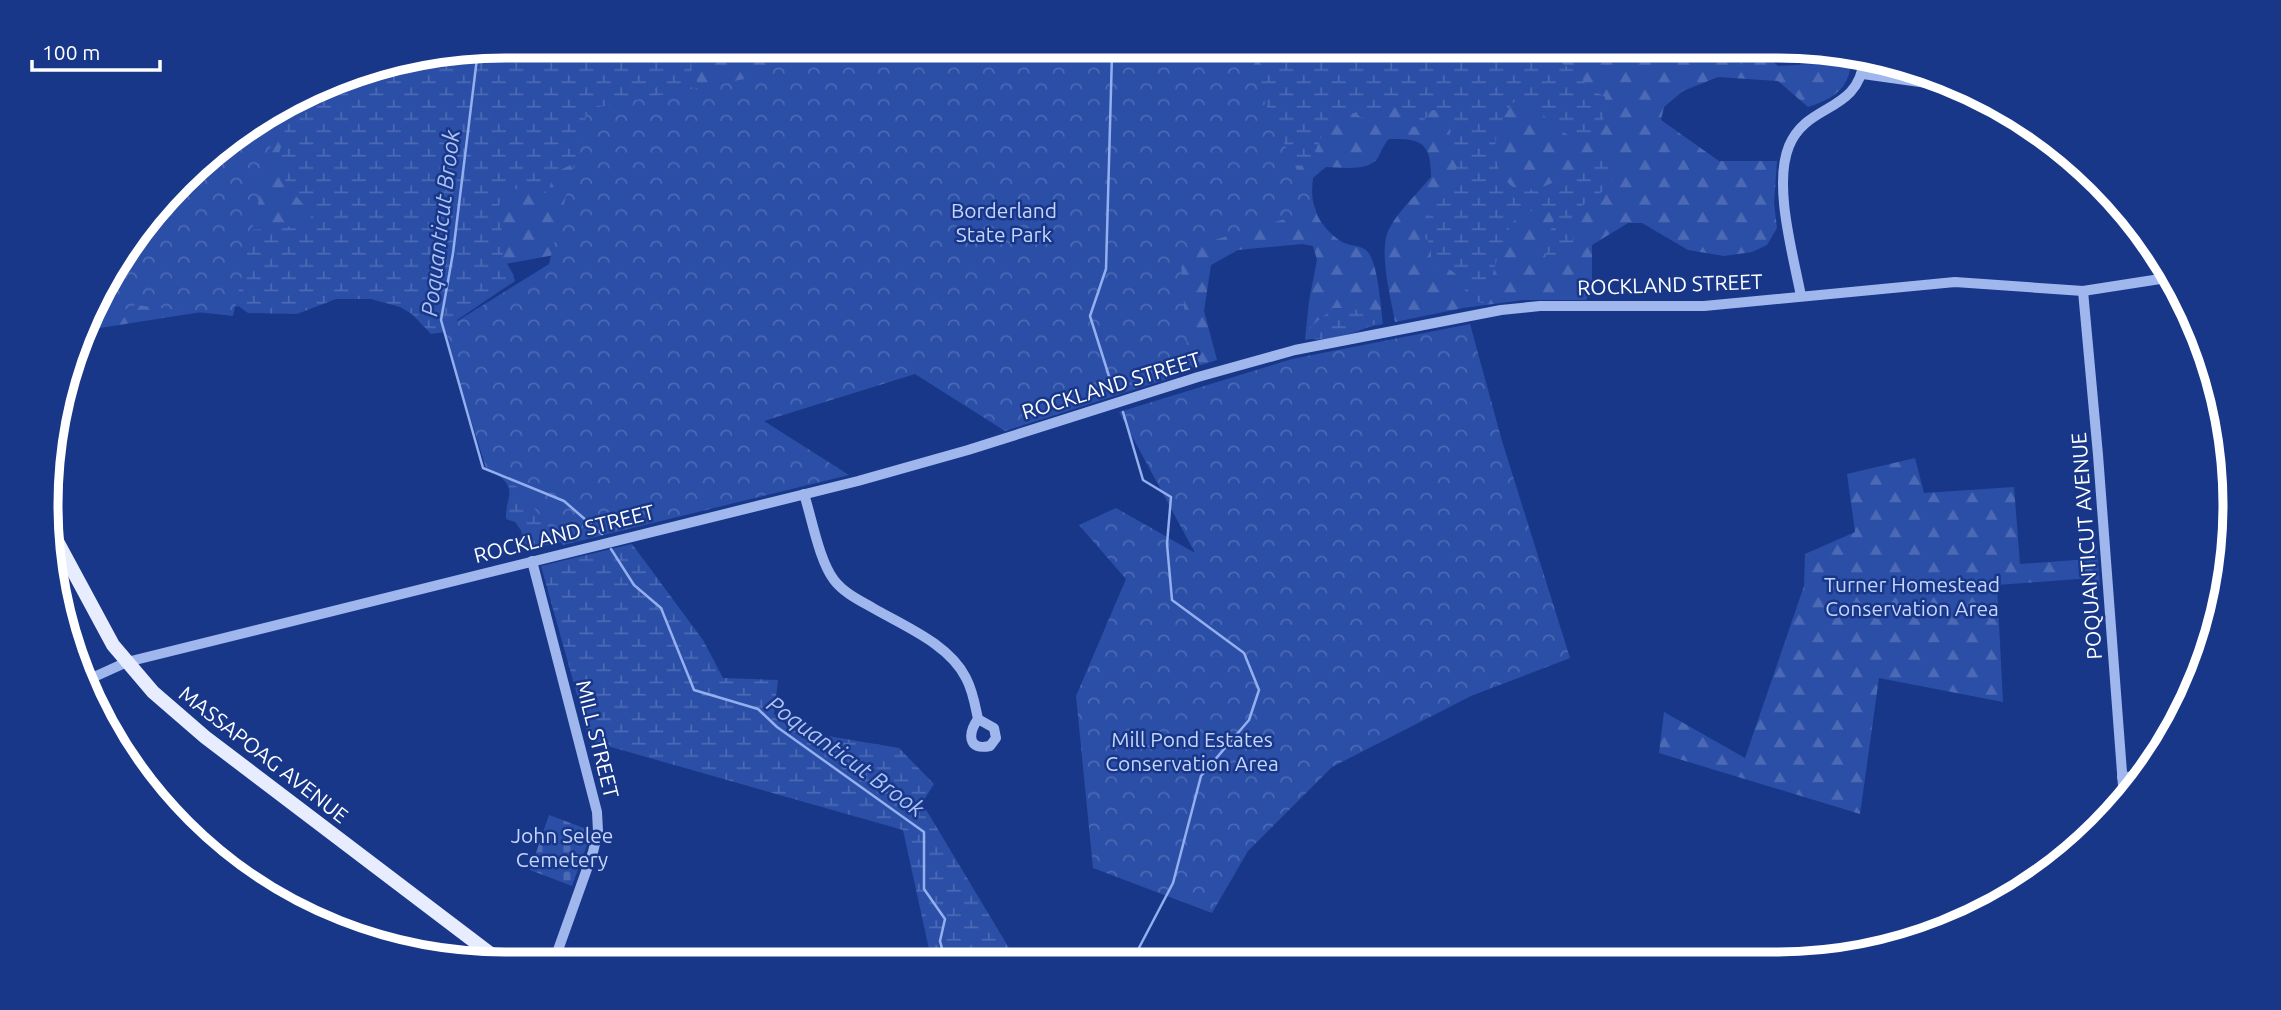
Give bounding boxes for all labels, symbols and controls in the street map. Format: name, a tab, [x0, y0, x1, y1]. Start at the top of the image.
scale bar	[32, 28, 159, 72]
text: 100 m	[42, 40, 100, 64]
water label: Poquanticut Brook	[416, 128, 464, 318]
park label: Borderland State Park	[951, 198, 1057, 246]
street label: ROCKLAND STREET	[1577, 269, 1763, 299]
street label: ROCKLAND STREET	[1019, 346, 1204, 424]
street label: POQUANTICUT AVENUE	[2066, 432, 2106, 660]
street label: ROCKLAND STREET	[471, 499, 657, 567]
park label: Turner Homestead Conservation Area	[1824, 572, 2000, 620]
street label: MILL STREET	[572, 677, 624, 801]
street label: MASSAPOAG AVENUE	[175, 681, 353, 827]
water label: Poquanticut Brook	[763, 691, 930, 821]
park label: Mill Pond Estates Conservation Area	[1105, 727, 1279, 775]
park label: John Selee Cemetery	[511, 823, 613, 871]

